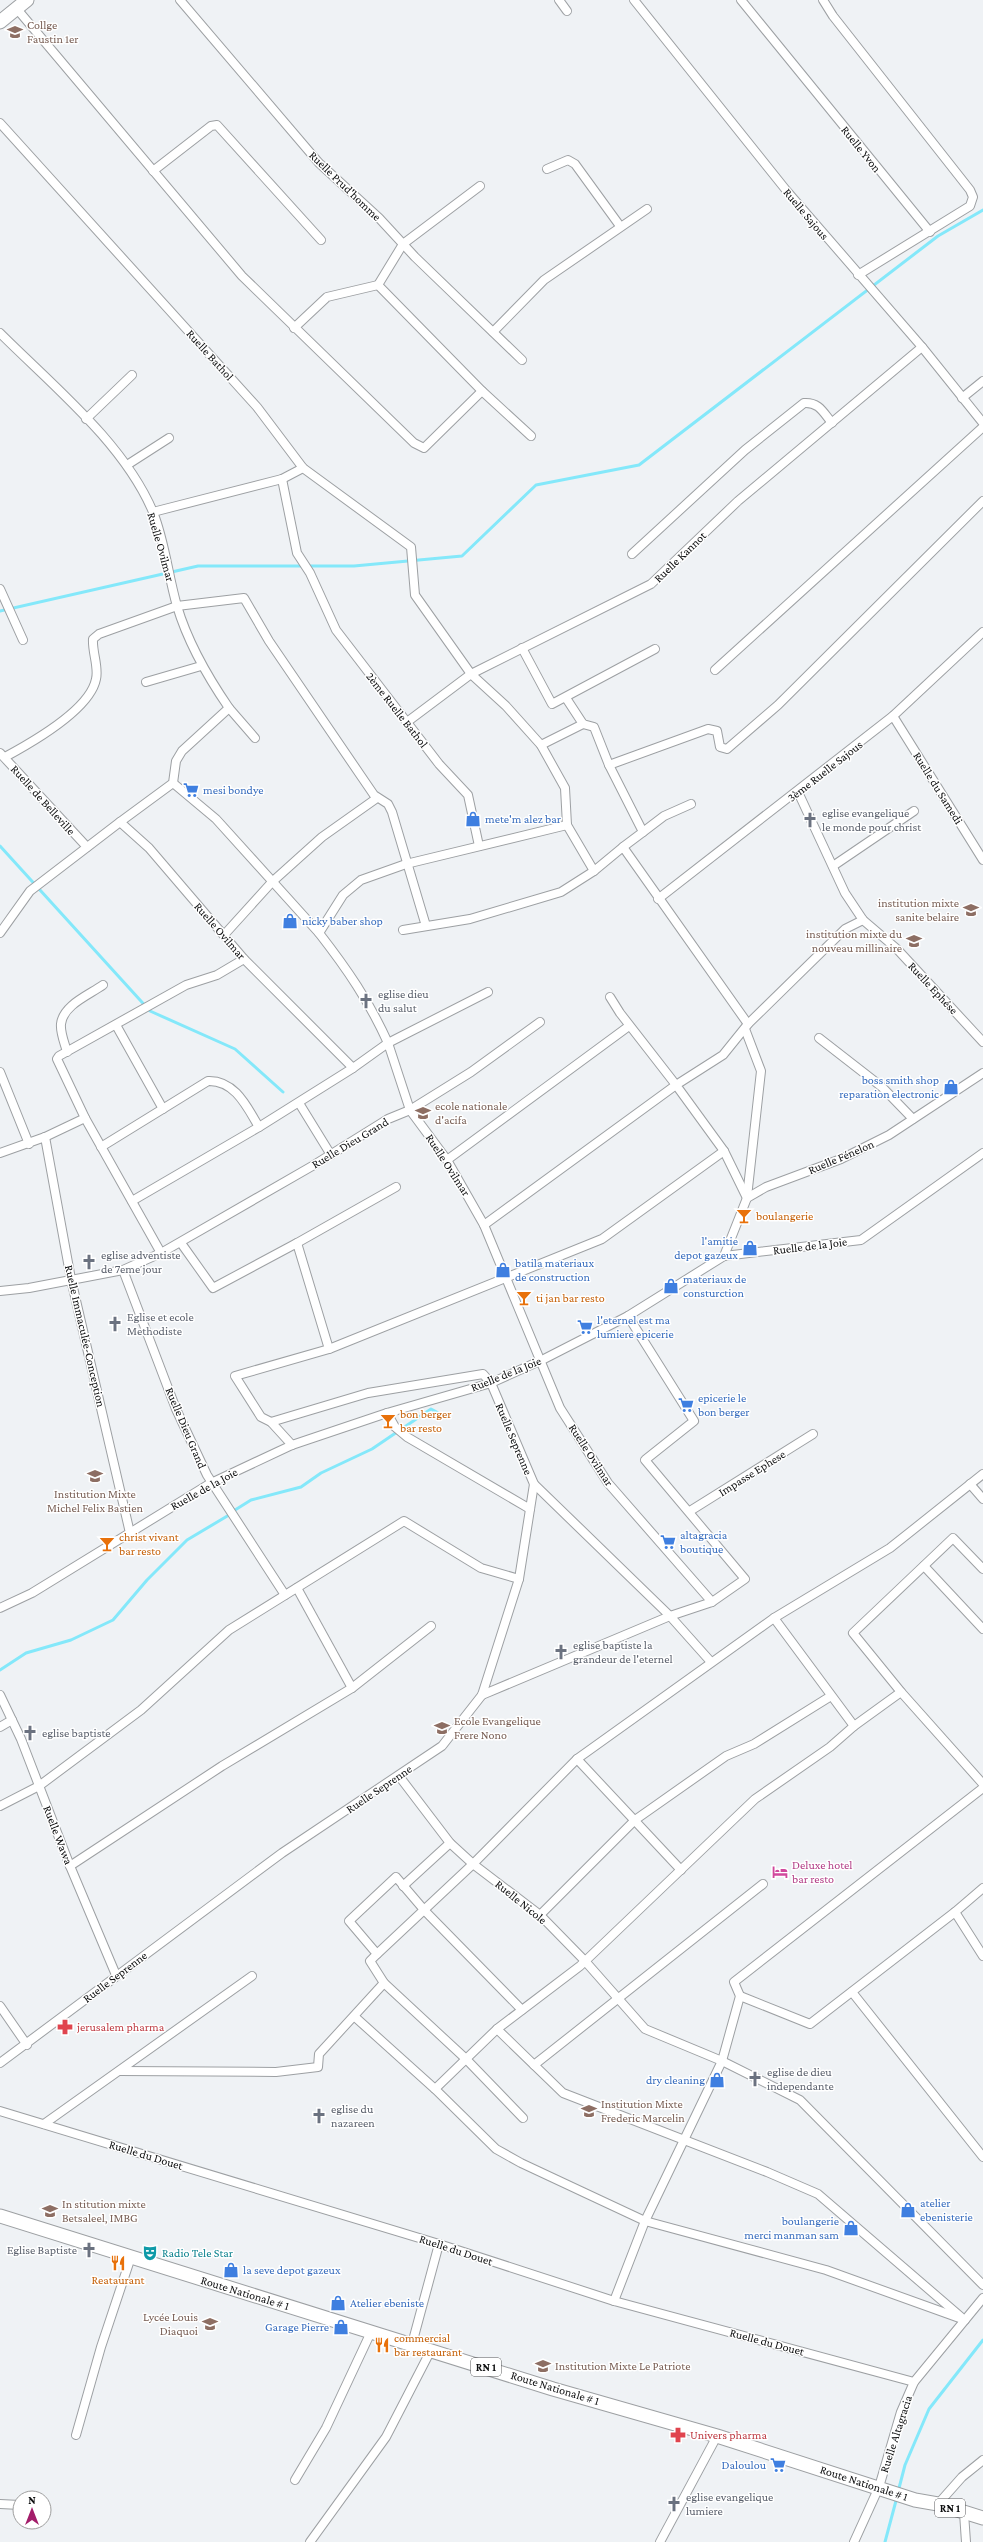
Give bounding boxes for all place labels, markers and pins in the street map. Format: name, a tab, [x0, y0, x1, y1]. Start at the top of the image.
place label: Collge Faustin 1er	[27, 18, 79, 46]
school or university icon: Collge Faustin 1er	[6, 23, 24, 41]
supermarket icon: mesi bondye	[182, 781, 200, 799]
place label: mesi bondye	[203, 783, 264, 797]
place label: eglise evangelique le monde pour christ	[822, 806, 922, 834]
shop icon: mete'm alez bar	[464, 810, 482, 828]
church icon: eglise evangelique le monde pour christ	[801, 811, 819, 829]
place label: mete'm alez bar	[485, 812, 562, 826]
place label: institution mixte sanite belaire	[878, 896, 959, 924]
school or university icon: institution mixte sanite belaire	[962, 901, 980, 919]
shop icon: nicky baber shop	[281, 912, 299, 930]
place label: nicky baber shop	[302, 914, 383, 928]
place label: institution mixte du nouveau millinaire	[806, 927, 903, 955]
school or university icon: institution mixte du nouveau millinaire	[905, 932, 923, 950]
place label: eglise dieu du salut	[378, 987, 429, 1015]
church icon: eglise dieu du salut	[357, 992, 375, 1010]
place label: boss smith shop reparation electronic	[839, 1073, 939, 1101]
shop icon: boss smith shop reparation electronic	[942, 1078, 960, 1096]
place label: ecole nationale d'acifa	[435, 1099, 507, 1127]
school or university icon: ecole nationale d'acifa	[414, 1104, 432, 1122]
bar icon: boulangerie	[735, 1207, 753, 1225]
place label: boulangerie	[756, 1209, 813, 1223]
place label: l'amitie depot gazeux	[674, 1234, 738, 1262]
shop icon: l'amitie depot gazeux	[741, 1239, 759, 1257]
place label: eglise adventiste de 7eme jour	[101, 1248, 181, 1276]
church icon: eglise adventiste de 7eme jour	[80, 1253, 98, 1271]
place label: batila materiaux de construction	[515, 1256, 594, 1284]
shop icon: batila materiaux de construction	[494, 1261, 512, 1279]
place label: materiaux de consturction	[683, 1272, 746, 1300]
shop icon: materiaux de consturction	[662, 1277, 680, 1295]
bar icon: ti jan bar resto	[515, 1289, 533, 1307]
place label: ti jan bar resto	[536, 1291, 605, 1305]
place label: Eglise et ecole Methodiste	[127, 1310, 194, 1338]
place label: l'eternel est ma lumiere epicerie	[597, 1313, 674, 1341]
church icon: Eglise et ecole Methodiste	[106, 1315, 124, 1333]
supermarket icon: l'eternel est ma lumiere epicerie	[576, 1318, 594, 1336]
place label: epicerie le bon berger	[698, 1391, 750, 1419]
supermarket icon: epicerie le bon berger	[677, 1396, 695, 1414]
place label: bon berger bar resto	[400, 1407, 452, 1435]
bar icon: bon berger bar resto	[379, 1412, 397, 1430]
school or university icon: Institution Mixte Michel Felix Bastien	[86, 1467, 104, 1485]
place label: Institution Mixte Michel Felix Bastien	[47, 1487, 144, 1515]
place label: altagracia boutique	[680, 1528, 728, 1556]
place label: christ vivant bar resto	[119, 1530, 180, 1558]
supermarket icon: altagracia boutique	[659, 1533, 677, 1551]
bar icon: christ vivant bar resto	[98, 1535, 116, 1553]
place label: eglise baptiste la grandeur de l'eternel	[573, 1638, 673, 1666]
church icon: eglise baptiste la grandeur de l'eternel	[552, 1643, 570, 1661]
place label: Ecole Evangelique Frere Nono	[454, 1714, 541, 1742]
school or university icon: Ecole Evangelique Frere Nono	[433, 1719, 451, 1737]
church icon: eglise baptiste	[21, 1724, 39, 1742]
place label: eglise baptiste	[42, 1726, 111, 1740]
place label: Deluxe hotel bar resto	[792, 1858, 852, 1886]
hotel icon: Deluxe hotel bar resto	[771, 1863, 789, 1881]
pharmacy icon: jerusalem pharma	[56, 2018, 74, 2036]
place label: jerusalem pharma	[76, 2020, 165, 2034]
place label: eglise de dieu independante	[767, 2065, 834, 2093]
church icon: eglise de dieu independante	[746, 2070, 764, 2088]
shop icon: dry cleaning	[708, 2071, 726, 2089]
place label: dry cleaning	[646, 2073, 705, 2087]
place label: Institution Mixte Frederic Marcelin	[601, 2097, 685, 2125]
place label: eglise du nazareen	[331, 2102, 375, 2130]
school or university icon: Institution Mixte Frederic Marcelin	[580, 2102, 598, 2120]
church icon: eglise du nazareen	[310, 2107, 328, 2125]
place label: atelier ebenisterie	[920, 2196, 973, 2224]
place label: In stitution mixte Betsaleel, IMBG	[62, 2197, 146, 2225]
shop icon: atelier ebenisterie	[899, 2201, 917, 2219]
school or university icon: In stitution mixte Betsaleel, IMBG	[41, 2202, 59, 2220]
place label: boulangerie merci manman sam	[744, 2214, 839, 2242]
shop icon: boulangerie merci manman sam	[842, 2219, 860, 2237]
church icon: Eglise Baptiste	[80, 2241, 98, 2259]
place label: Eglise Baptiste	[7, 2243, 77, 2257]
theatre icon: Radio Tele Star	[141, 2244, 159, 2262]
place label: Radio Tele Star	[162, 2246, 234, 2260]
restaurant icon: Reataurant	[109, 2254, 127, 2272]
shop icon: la seve depot gazeux	[222, 2261, 240, 2279]
place label: la seve depot gazeux	[243, 2263, 341, 2277]
place label: Reataurant	[91, 2273, 146, 2287]
shop icon: Atelier ebeniste	[329, 2294, 347, 2312]
place label: Atelier ebeniste	[350, 2296, 424, 2310]
place label: Lycée Louis Diaquoi	[143, 2310, 198, 2338]
school or university icon: Lycée Louis Diaquoi	[201, 2315, 219, 2333]
shop icon: Garage Pierre	[332, 2318, 350, 2336]
place label: Garage Pierre	[265, 2320, 329, 2334]
place label: commercial bar restaurant	[394, 2331, 463, 2359]
restaurant icon: commercial bar restaurant	[373, 2336, 391, 2354]
school or university icon: Institution Mixte Le Patriote	[534, 2357, 552, 2375]
place label: Institution Mixte Le Patriote	[555, 2359, 690, 2373]
pharmacy icon: Univers pharma	[669, 2426, 687, 2444]
place label: Univers pharma	[690, 2428, 767, 2442]
supermarket icon: Daloulou	[769, 2456, 787, 2474]
place label: Daloulou	[722, 2458, 767, 2472]
place label: eglise evangelique lumiere	[686, 2490, 773, 2518]
church icon: eglise evangelique lumiere	[665, 2495, 683, 2513]

